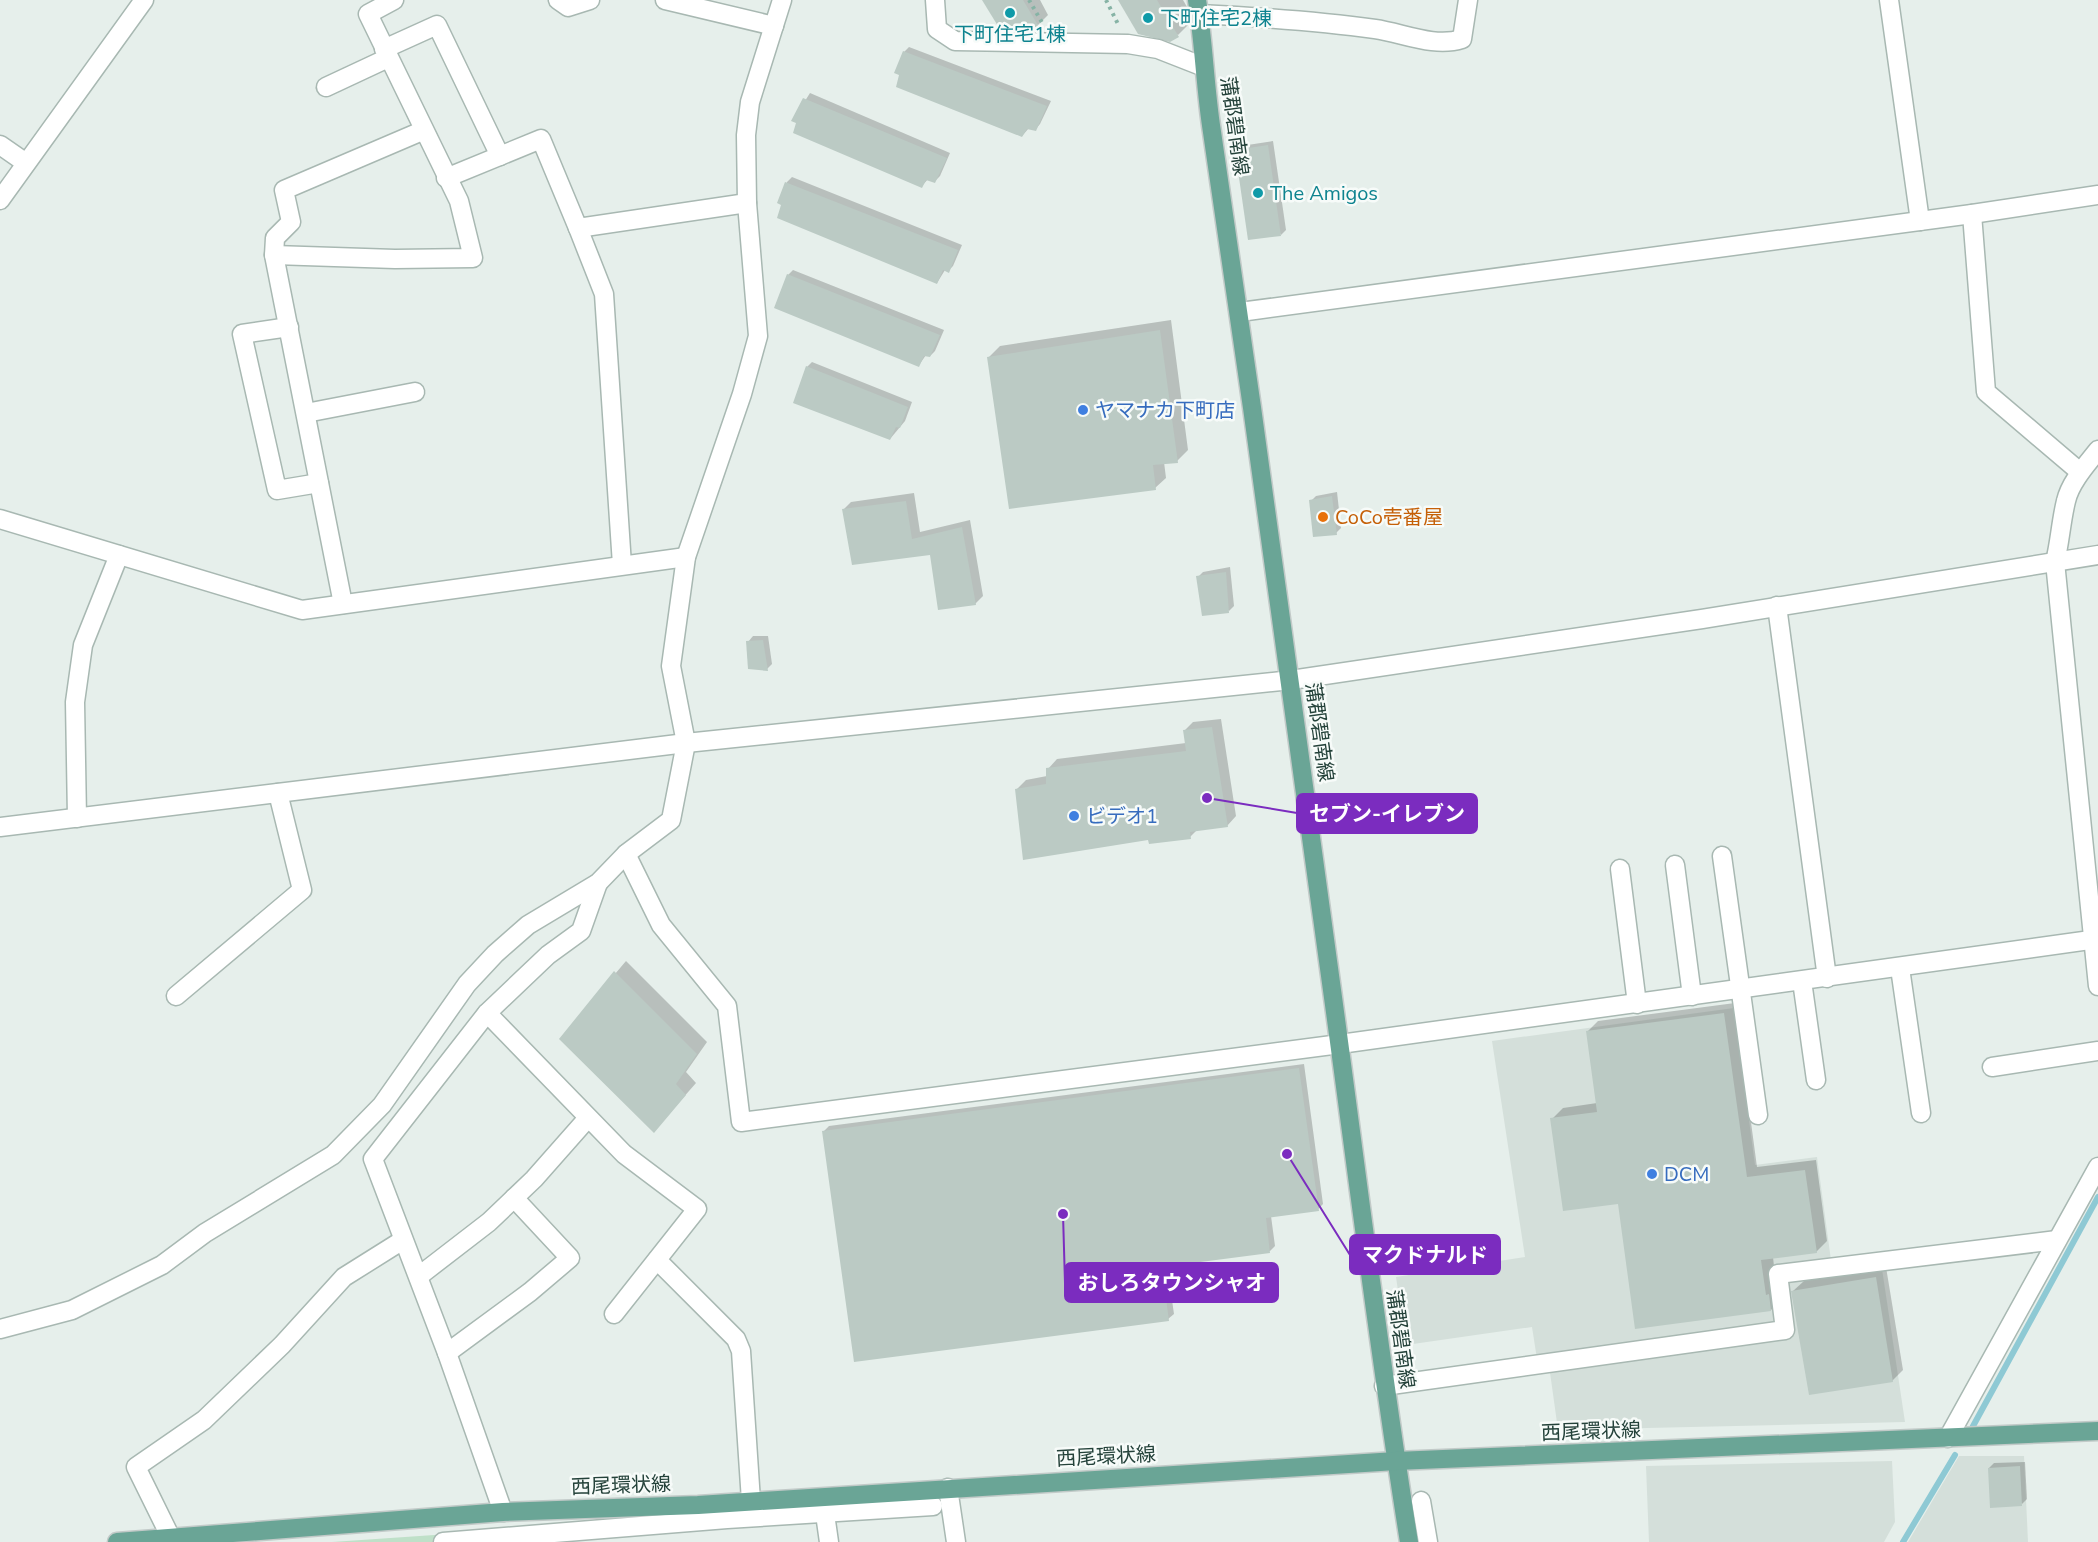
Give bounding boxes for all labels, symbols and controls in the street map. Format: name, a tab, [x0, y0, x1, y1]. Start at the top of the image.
place label: 下町住宅2棟	[1160, 5, 1272, 32]
marker: 下町住宅1棟	[1003, 6, 1017, 20]
marker: 下町住宅2棟	[1141, 11, 1155, 25]
place label: 下町住宅1棟	[954, 21, 1066, 48]
street label: 蒲郡碧南線	[1214, 75, 1255, 177]
place label: The Amigos	[1270, 180, 1378, 207]
marker: The Amigos	[1251, 186, 1265, 200]
place label: ヤマナカ下町店	[1095, 397, 1235, 424]
marker: ヤマナカ下町店	[1076, 403, 1090, 417]
place label: CoCo壱番屋	[1335, 504, 1443, 531]
marker: CoCo壱番屋	[1316, 510, 1330, 524]
street label: 蒲郡碧南線	[1299, 681, 1340, 783]
callout: セブン-イレブン	[1297, 794, 1477, 833]
text: セブン-イレブン	[1309, 800, 1465, 828]
place label: ビデオ1	[1086, 803, 1158, 830]
marker: ビデオ1	[1067, 809, 1081, 823]
place label: DCM	[1664, 1161, 1709, 1188]
marker: DCM	[1645, 1167, 1659, 1181]
callout: マクドナルド	[1350, 1235, 1500, 1274]
text: マクドナルド	[1362, 1241, 1488, 1269]
callout: おしろタウンシャオ	[1065, 1263, 1278, 1302]
text: おしろタウンシャオ	[1078, 1269, 1267, 1297]
street label: 蒲郡碧南線	[1380, 1288, 1421, 1390]
street label: 西尾環状線	[1541, 1416, 1641, 1447]
street label: 西尾環状線	[1055, 1440, 1157, 1473]
street label: 西尾環状線	[571, 1470, 671, 1501]

